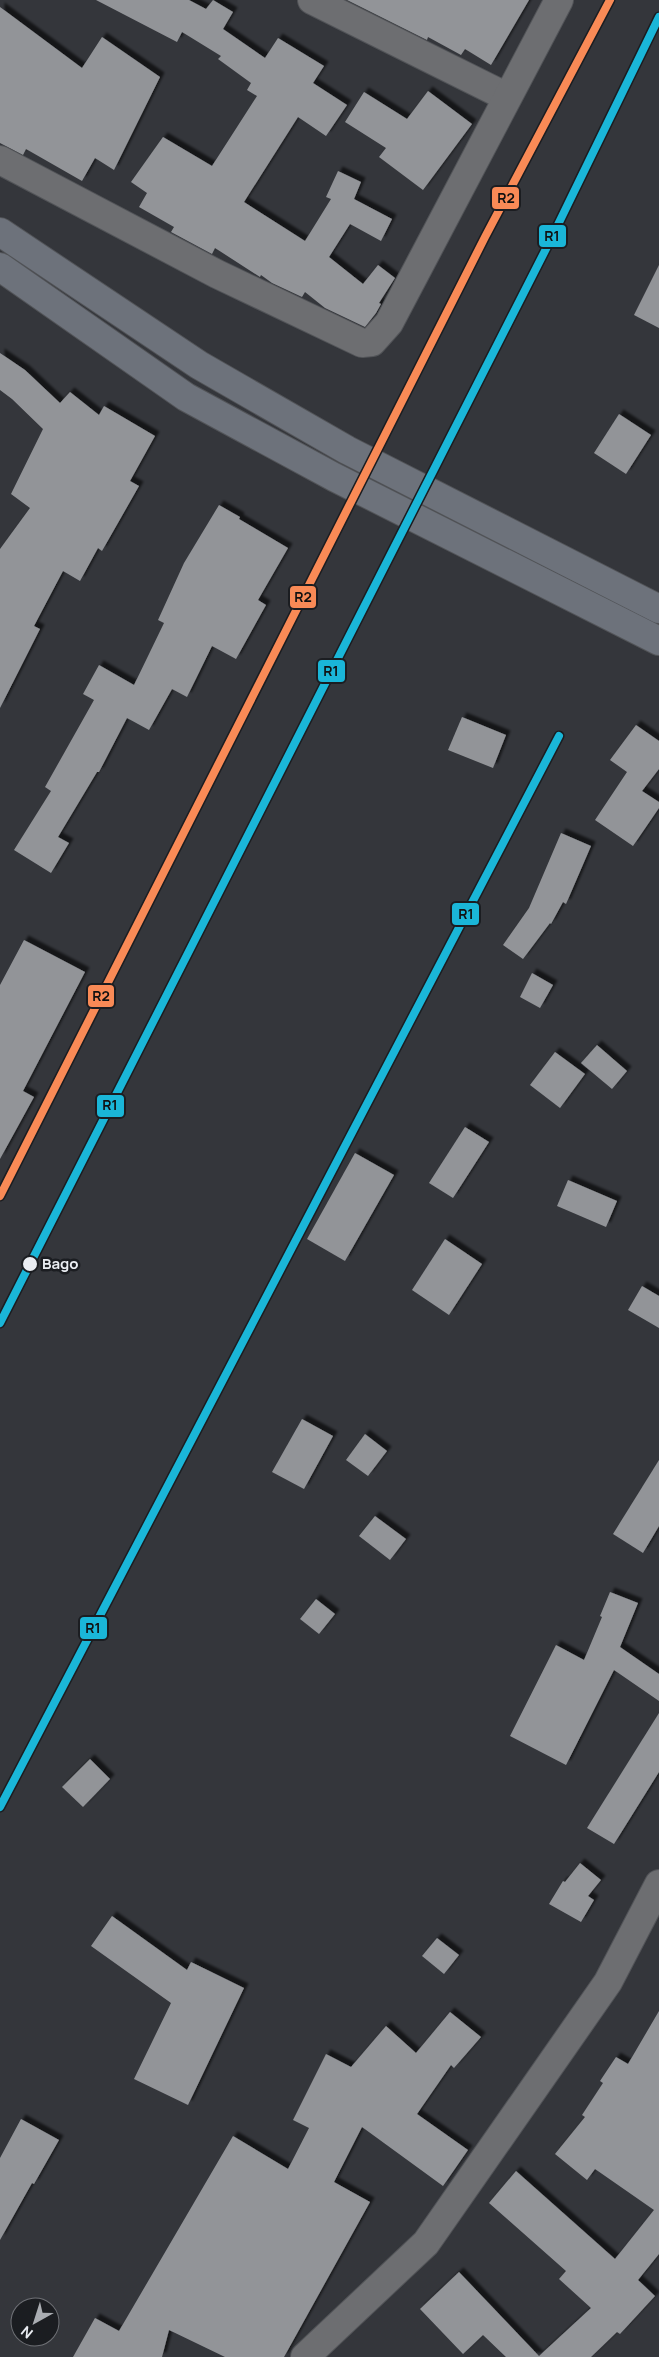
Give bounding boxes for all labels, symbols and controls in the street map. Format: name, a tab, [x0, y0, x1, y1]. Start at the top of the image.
line badge: R2	[491, 186, 520, 210]
text: R2	[497, 188, 515, 207]
line badge: R1	[538, 224, 567, 248]
text: R1	[544, 226, 560, 245]
line badge: R2	[289, 585, 317, 609]
text: R2	[294, 587, 312, 606]
line badge: R1	[317, 659, 346, 683]
text: R1	[323, 661, 339, 680]
line badge: R1	[451, 902, 480, 926]
text: R1	[458, 904, 474, 923]
line badge: R2	[87, 984, 115, 1008]
text: R2	[92, 986, 110, 1005]
line badge: R1	[96, 1094, 125, 1118]
text: R1	[102, 1095, 118, 1114]
place label: Bago	[42, 1253, 79, 1274]
marker: Bago	[21, 1255, 39, 1273]
line badge: R1	[79, 1616, 108, 1640]
text: R1	[85, 1618, 101, 1637]
north arrow	[10, 2297, 60, 2347]
text: N	[17, 2322, 36, 2343]

